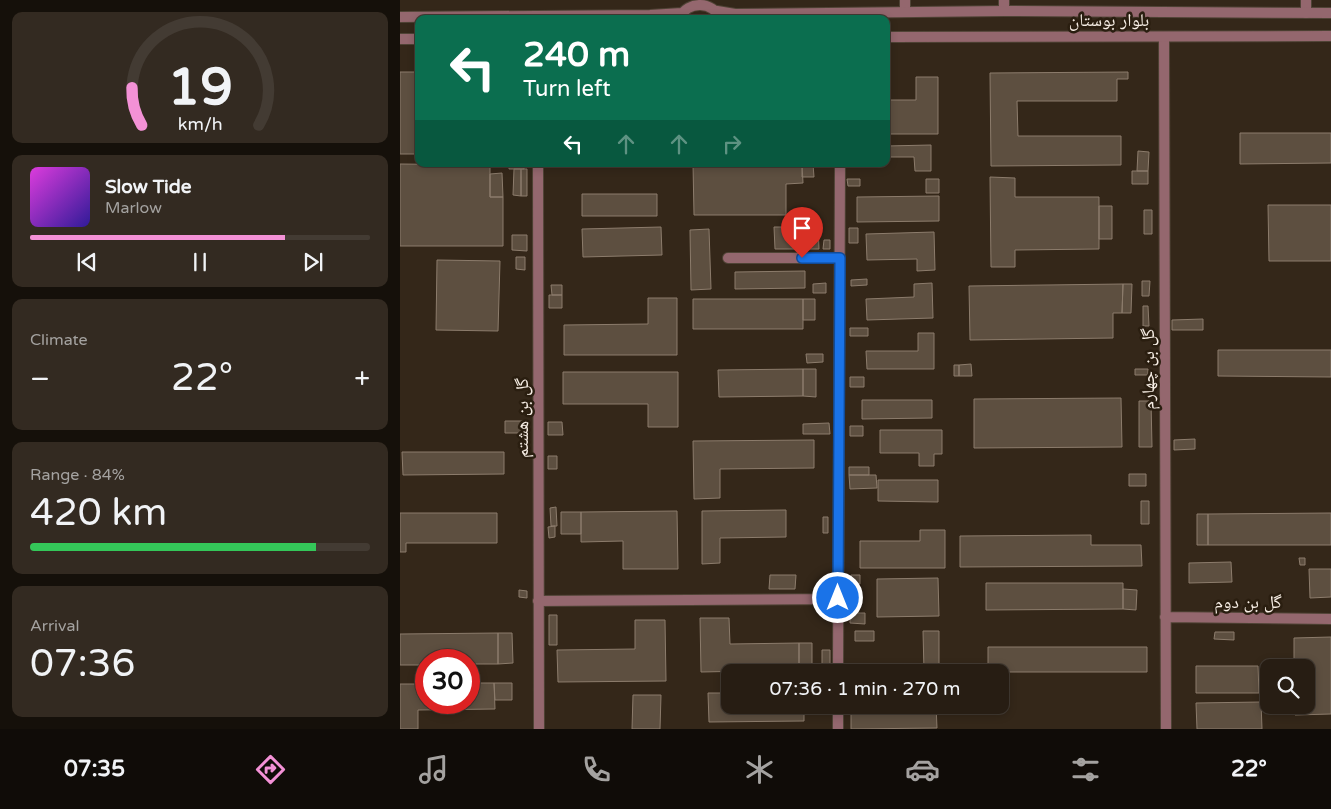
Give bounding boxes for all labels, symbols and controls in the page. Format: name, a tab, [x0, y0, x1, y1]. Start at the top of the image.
street label: بلوار بوستان	[1069, 9, 1149, 31]
text: 240 m	[523, 34, 630, 76]
icon: left	[440, 35, 505, 100]
text: 19	[167, 56, 233, 119]
text: Turn left	[523, 76, 611, 102]
text: km/h	[178, 114, 222, 135]
icon: left	[559, 130, 587, 158]
icon: ahead	[612, 130, 640, 158]
icon: ahead	[665, 130, 693, 158]
icon: right	[718, 130, 746, 158]
text: Slow Tide	[105, 176, 192, 198]
text: Marlow	[105, 198, 162, 218]
pin	[781, 207, 823, 258]
icon: arrive	[788, 214, 816, 242]
icon: previous	[73, 248, 101, 276]
icon: pause	[186, 248, 214, 276]
icon: next	[299, 248, 327, 276]
street label: گل بن چهارم	[1137, 328, 1160, 410]
text: Climate	[30, 330, 88, 350]
text: 22°	[171, 355, 233, 401]
text: −	[30, 362, 50, 396]
text: +	[354, 362, 370, 396]
street label: گل بن هشتم	[511, 377, 534, 458]
text: Range · 84%	[30, 465, 125, 485]
text: 420 km	[30, 490, 167, 536]
position arrow	[811, 571, 863, 623]
street label: گل بن دوم	[1214, 591, 1282, 614]
text: Arrival	[30, 616, 79, 636]
text: 07:36	[30, 641, 135, 687]
speed limit sign: 30	[415, 649, 480, 714]
map controls	[1260, 659, 1315, 714]
button: search	[1260, 659, 1315, 714]
text: 07:36 · 1 min · 270 m	[769, 678, 961, 700]
icon: directions	[253, 752, 288, 787]
icon: music	[416, 752, 451, 787]
icon: phone	[579, 752, 614, 787]
icon: climate	[742, 752, 777, 787]
icon: car	[905, 752, 940, 787]
icon: filters	[1068, 752, 1103, 787]
text: 07:35	[64, 756, 125, 782]
text: 22°	[1231, 756, 1267, 782]

